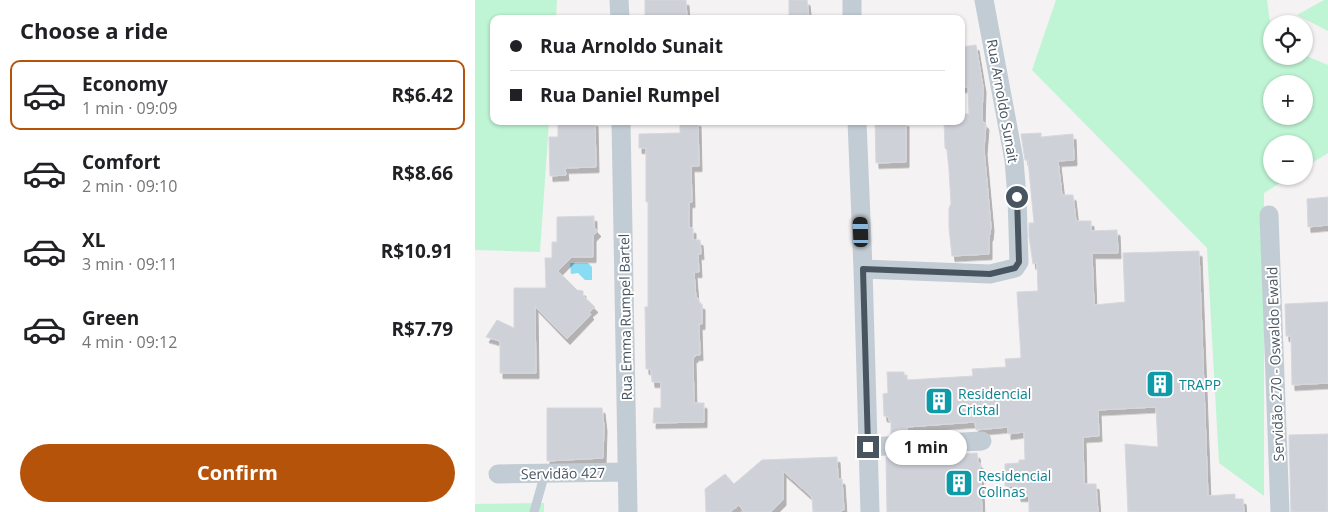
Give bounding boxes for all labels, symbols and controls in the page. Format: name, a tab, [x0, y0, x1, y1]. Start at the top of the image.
text: Choose a ride	[20, 15, 168, 45]
map controls	[1263, 15, 1313, 185]
button: locate	[1263, 15, 1313, 65]
text: Rua Arnoldo Sunait	[540, 33, 723, 59]
street label: Rua Arnoldo Sunait	[983, 38, 1023, 164]
text: Economy	[82, 71, 168, 97]
icon: car	[22, 73, 67, 118]
button: +	[1263, 75, 1313, 125]
text: R$6.42	[392, 82, 453, 108]
text: Rua Daniel Rumpel	[540, 82, 720, 108]
text: 1 min · 09:09	[82, 97, 177, 119]
button: −	[1263, 135, 1313, 185]
text: Comfort	[82, 149, 161, 175]
icon: car	[22, 151, 67, 196]
text: R$8.66	[392, 160, 453, 186]
text: 2 min · 09:10	[82, 175, 177, 197]
route start	[1006, 186, 1028, 208]
car	[852, 217, 869, 247]
text: XL	[82, 227, 105, 253]
icon: car	[22, 229, 67, 274]
street label: Rua Emma Rumpel Bartel	[614, 234, 636, 400]
text: R$10.91	[381, 238, 453, 264]
text: 3 min · 09:11	[82, 253, 177, 275]
street label: Servidão 270 - Oswaldo Ewald	[1262, 266, 1288, 462]
text: Green	[82, 305, 139, 331]
icon: car	[22, 307, 67, 352]
text: R$7.79	[392, 316, 453, 342]
text: 4 min · 09:12	[82, 331, 177, 353]
building icon: TRAPP	[1145, 369, 1175, 399]
place label: TRAPP	[1179, 375, 1221, 394]
place label: Residencial Cristal	[958, 384, 1031, 419]
building icon: Residencial Cristal	[924, 386, 954, 416]
callout: 1 min	[885, 430, 968, 464]
route end	[857, 436, 879, 458]
text: 1 min	[904, 436, 948, 458]
button: Confirm	[20, 444, 455, 502]
street label: Servidão 427	[521, 463, 605, 483]
place label: Residencial Colinas	[978, 466, 1051, 501]
building icon: Residencial Colinas	[944, 468, 974, 498]

